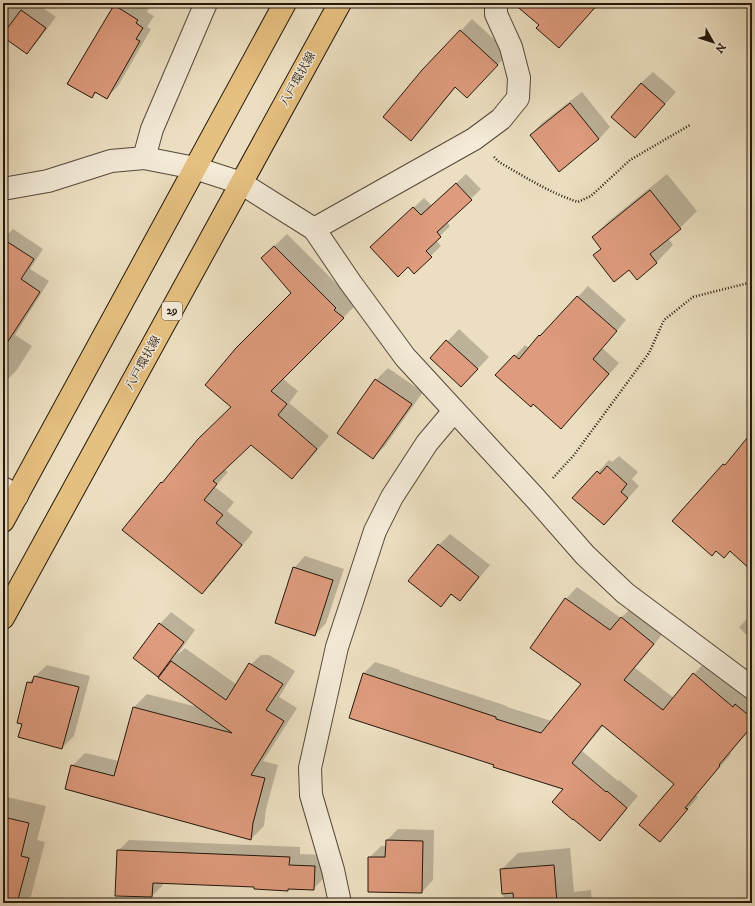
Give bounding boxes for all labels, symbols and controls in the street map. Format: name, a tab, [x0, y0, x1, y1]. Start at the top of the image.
north arrow	[693, 22, 733, 62]
text: N	[712, 40, 728, 56]
street label: 八戸環状線	[277, 49, 319, 109]
road number: 29	[162, 302, 182, 320]
street label: 八戸環状線	[122, 333, 164, 393]

